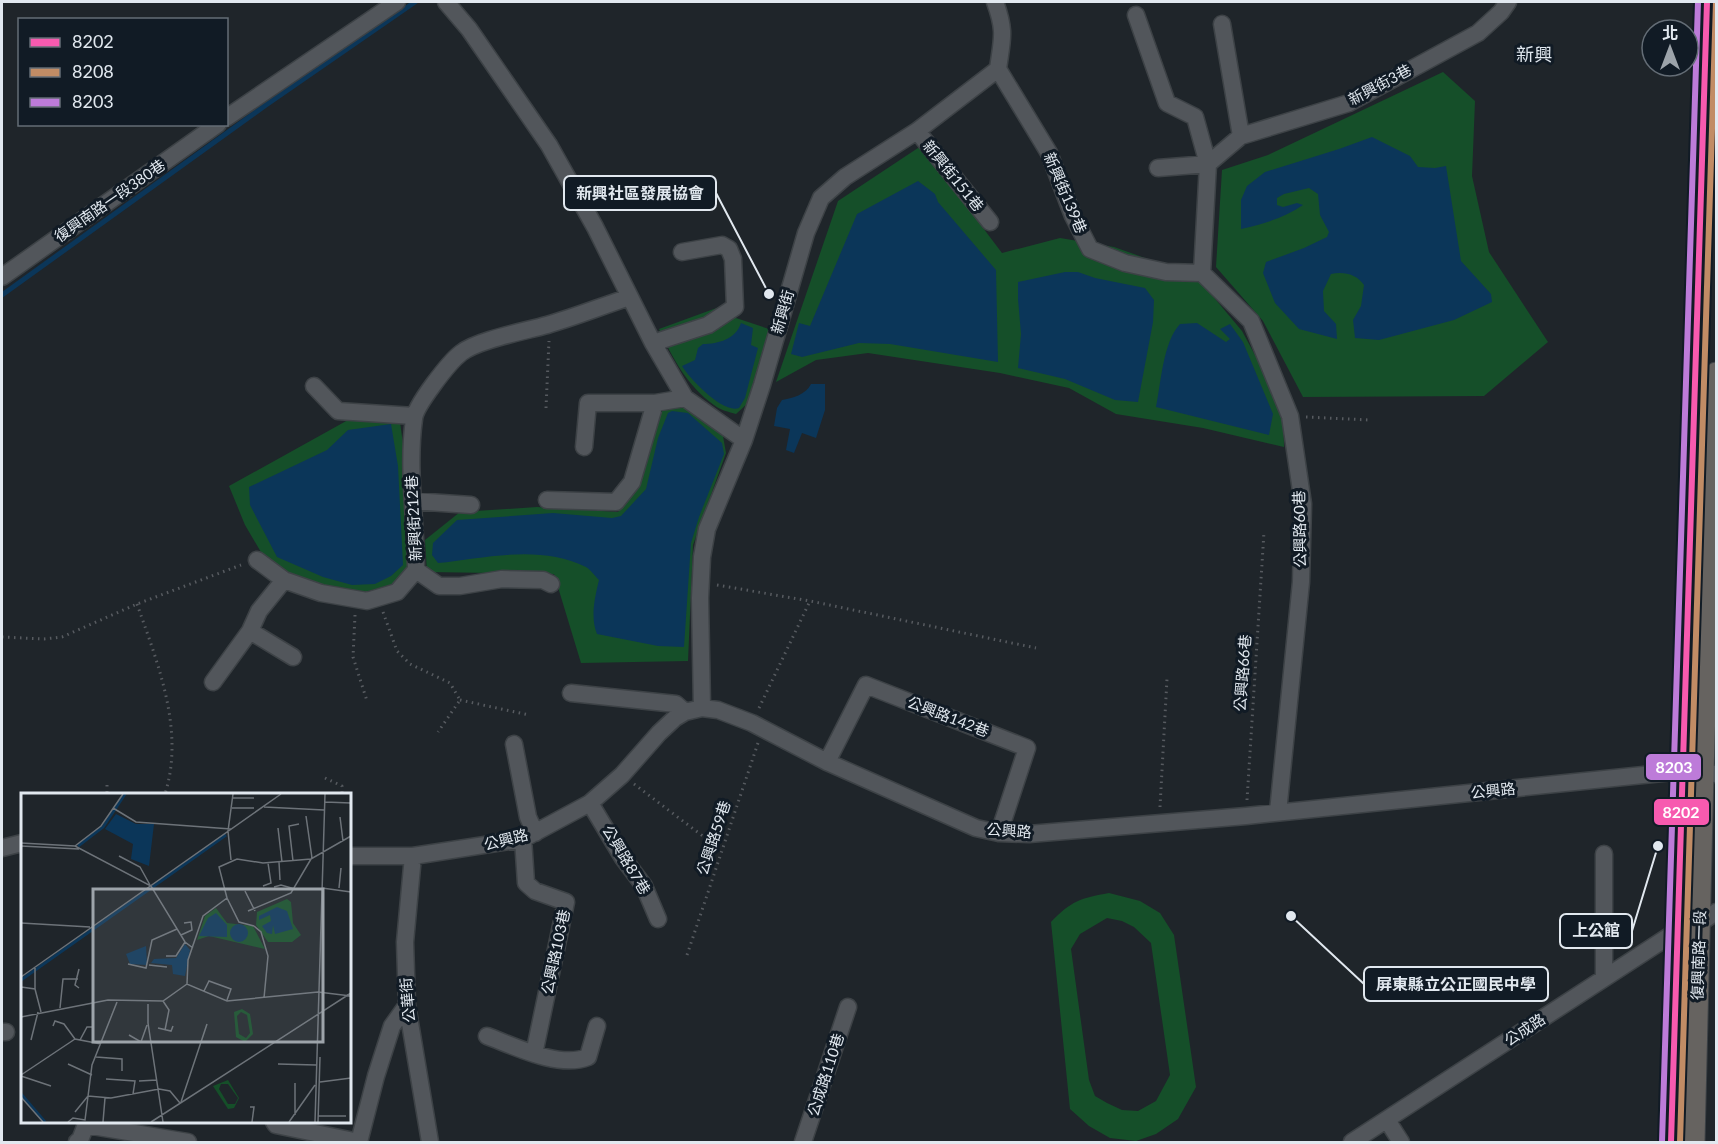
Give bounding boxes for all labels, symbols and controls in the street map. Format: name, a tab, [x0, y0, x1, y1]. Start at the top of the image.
legend	[18, 18, 228, 126]
north arrow	[1640, 18, 1700, 78]
text: 北	[1662, 23, 1678, 42]
text: 8202	[72, 30, 114, 52]
district label: 新興	[1516, 43, 1552, 65]
text: 8208	[72, 60, 114, 82]
street label: 新興街3巷	[1345, 60, 1414, 108]
text: 8203	[72, 90, 114, 112]
street label: 新興街151巷	[920, 136, 988, 214]
street label: 新興街139巷	[1041, 149, 1091, 236]
street label: 復興南路一段380巷	[51, 155, 168, 245]
callout: 新興社區發展協會	[564, 176, 716, 210]
text: 新興社區發展協會	[576, 183, 704, 202]
street label: 新興街	[767, 288, 797, 336]
street label: 新興街212巷	[402, 475, 424, 562]
street label: 公興路60巷	[1289, 490, 1309, 568]
street label: 公興路66巷	[1230, 634, 1254, 712]
street label: 公興路142巷	[905, 692, 992, 740]
line badge: 8203	[1645, 753, 1702, 781]
text: 8203	[1655, 757, 1693, 776]
street label: 公興路	[1470, 779, 1516, 801]
inset map	[21, 793, 351, 1123]
street label: 公興路59巷	[693, 798, 734, 877]
line badge: 8202	[1653, 798, 1710, 826]
text: 8202	[1662, 802, 1700, 821]
street label: 公興路	[986, 819, 1032, 841]
street label: 公興路87巷	[599, 822, 655, 897]
street label: 公興路	[482, 825, 530, 853]
street label: 公興路103巷	[537, 908, 573, 996]
street label: 復興南路一段	[1687, 910, 1709, 1000]
callout: 上公館	[1560, 914, 1632, 948]
text: 上公館	[1572, 920, 1620, 939]
callout: 屏東縣立公正國民中學	[1364, 967, 1548, 1001]
text: 屏東縣立公正國民中學	[1376, 974, 1536, 993]
street label: 公華街	[396, 977, 418, 1023]
street label: 公成路	[1501, 1009, 1548, 1049]
street label: 公成路110巷	[803, 1031, 847, 1118]

